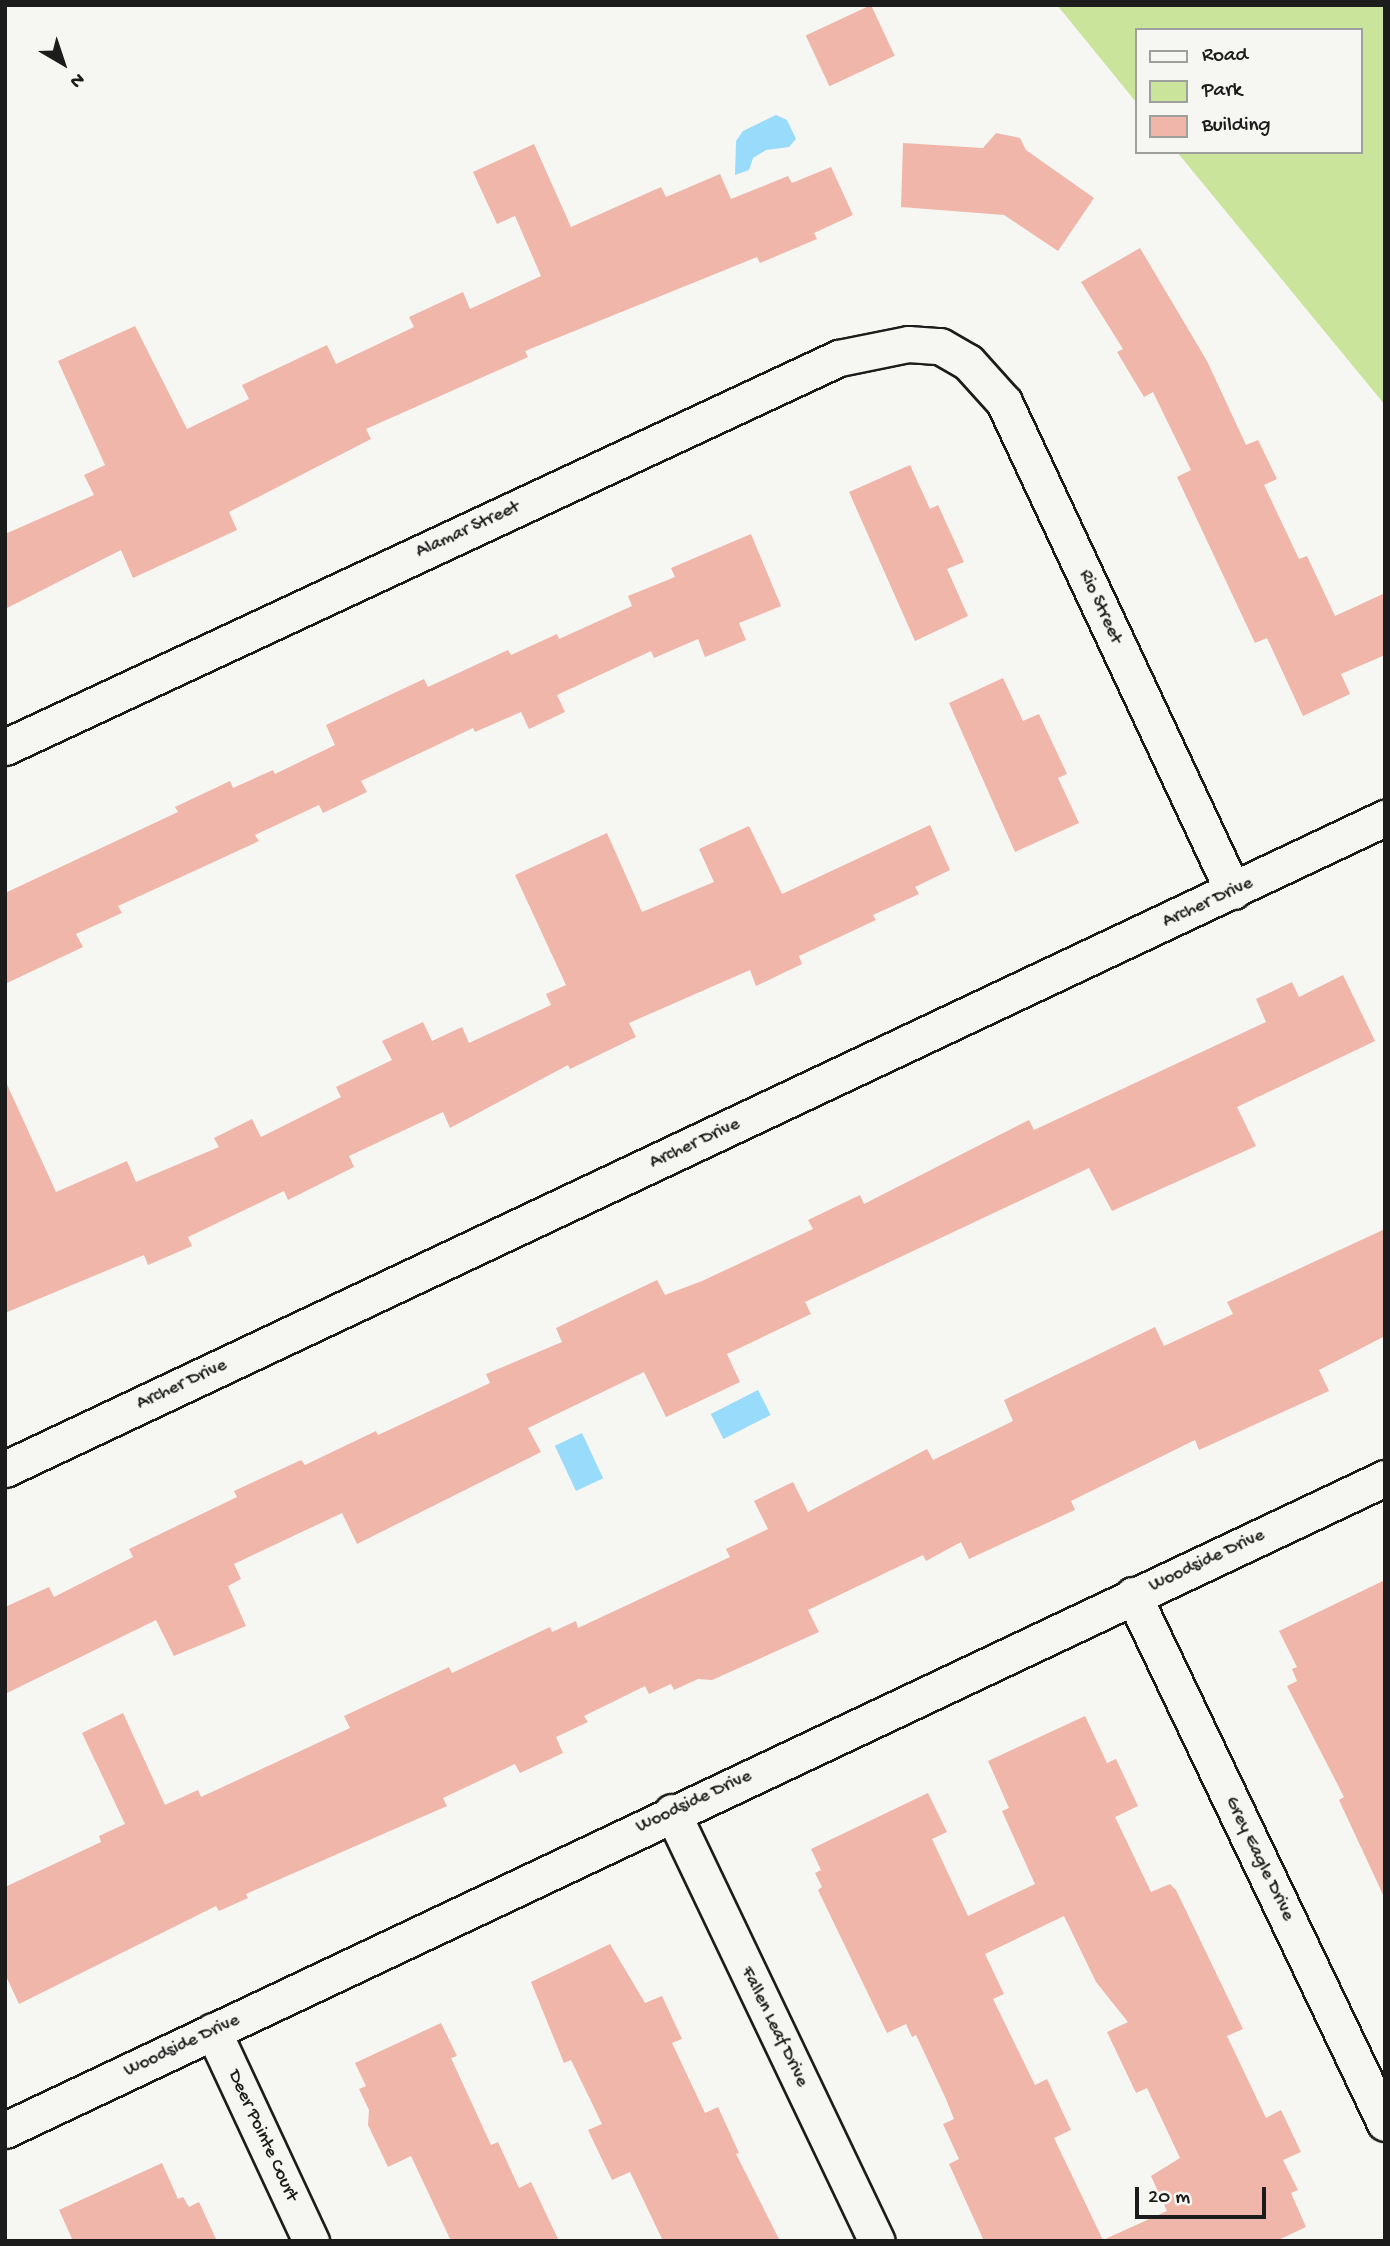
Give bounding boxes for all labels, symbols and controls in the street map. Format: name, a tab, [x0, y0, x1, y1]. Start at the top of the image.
north arrow	[28, 28, 98, 98]
legend	[1134, 28, 1362, 154]
text: Road	[1202, 44, 1248, 69]
text: N	[64, 67, 89, 93]
text: Park	[1202, 79, 1242, 104]
text: Building	[1202, 114, 1271, 139]
street label: Alamar Street	[412, 496, 524, 564]
street label: Rio Street	[1073, 566, 1127, 648]
street label: Archer Drive	[1159, 872, 1257, 934]
street label: Archer Drive	[646, 1113, 744, 1175]
street label: Archer Drive	[133, 1354, 231, 1416]
street label: Woodside Drive	[1146, 1524, 1268, 1598]
street label: Woodside Drive	[633, 1765, 755, 1839]
street label: Grey Eagle Drive	[1219, 1793, 1299, 1925]
street label: Fallen Leaf Drive	[735, 1963, 813, 2091]
street label: Woodside Drive	[121, 2009, 243, 2083]
street label: Deer Pointe Court	[222, 2067, 302, 2205]
scale bar	[1138, 2172, 1269, 2216]
text: 20 m	[1148, 2186, 1190, 2211]

